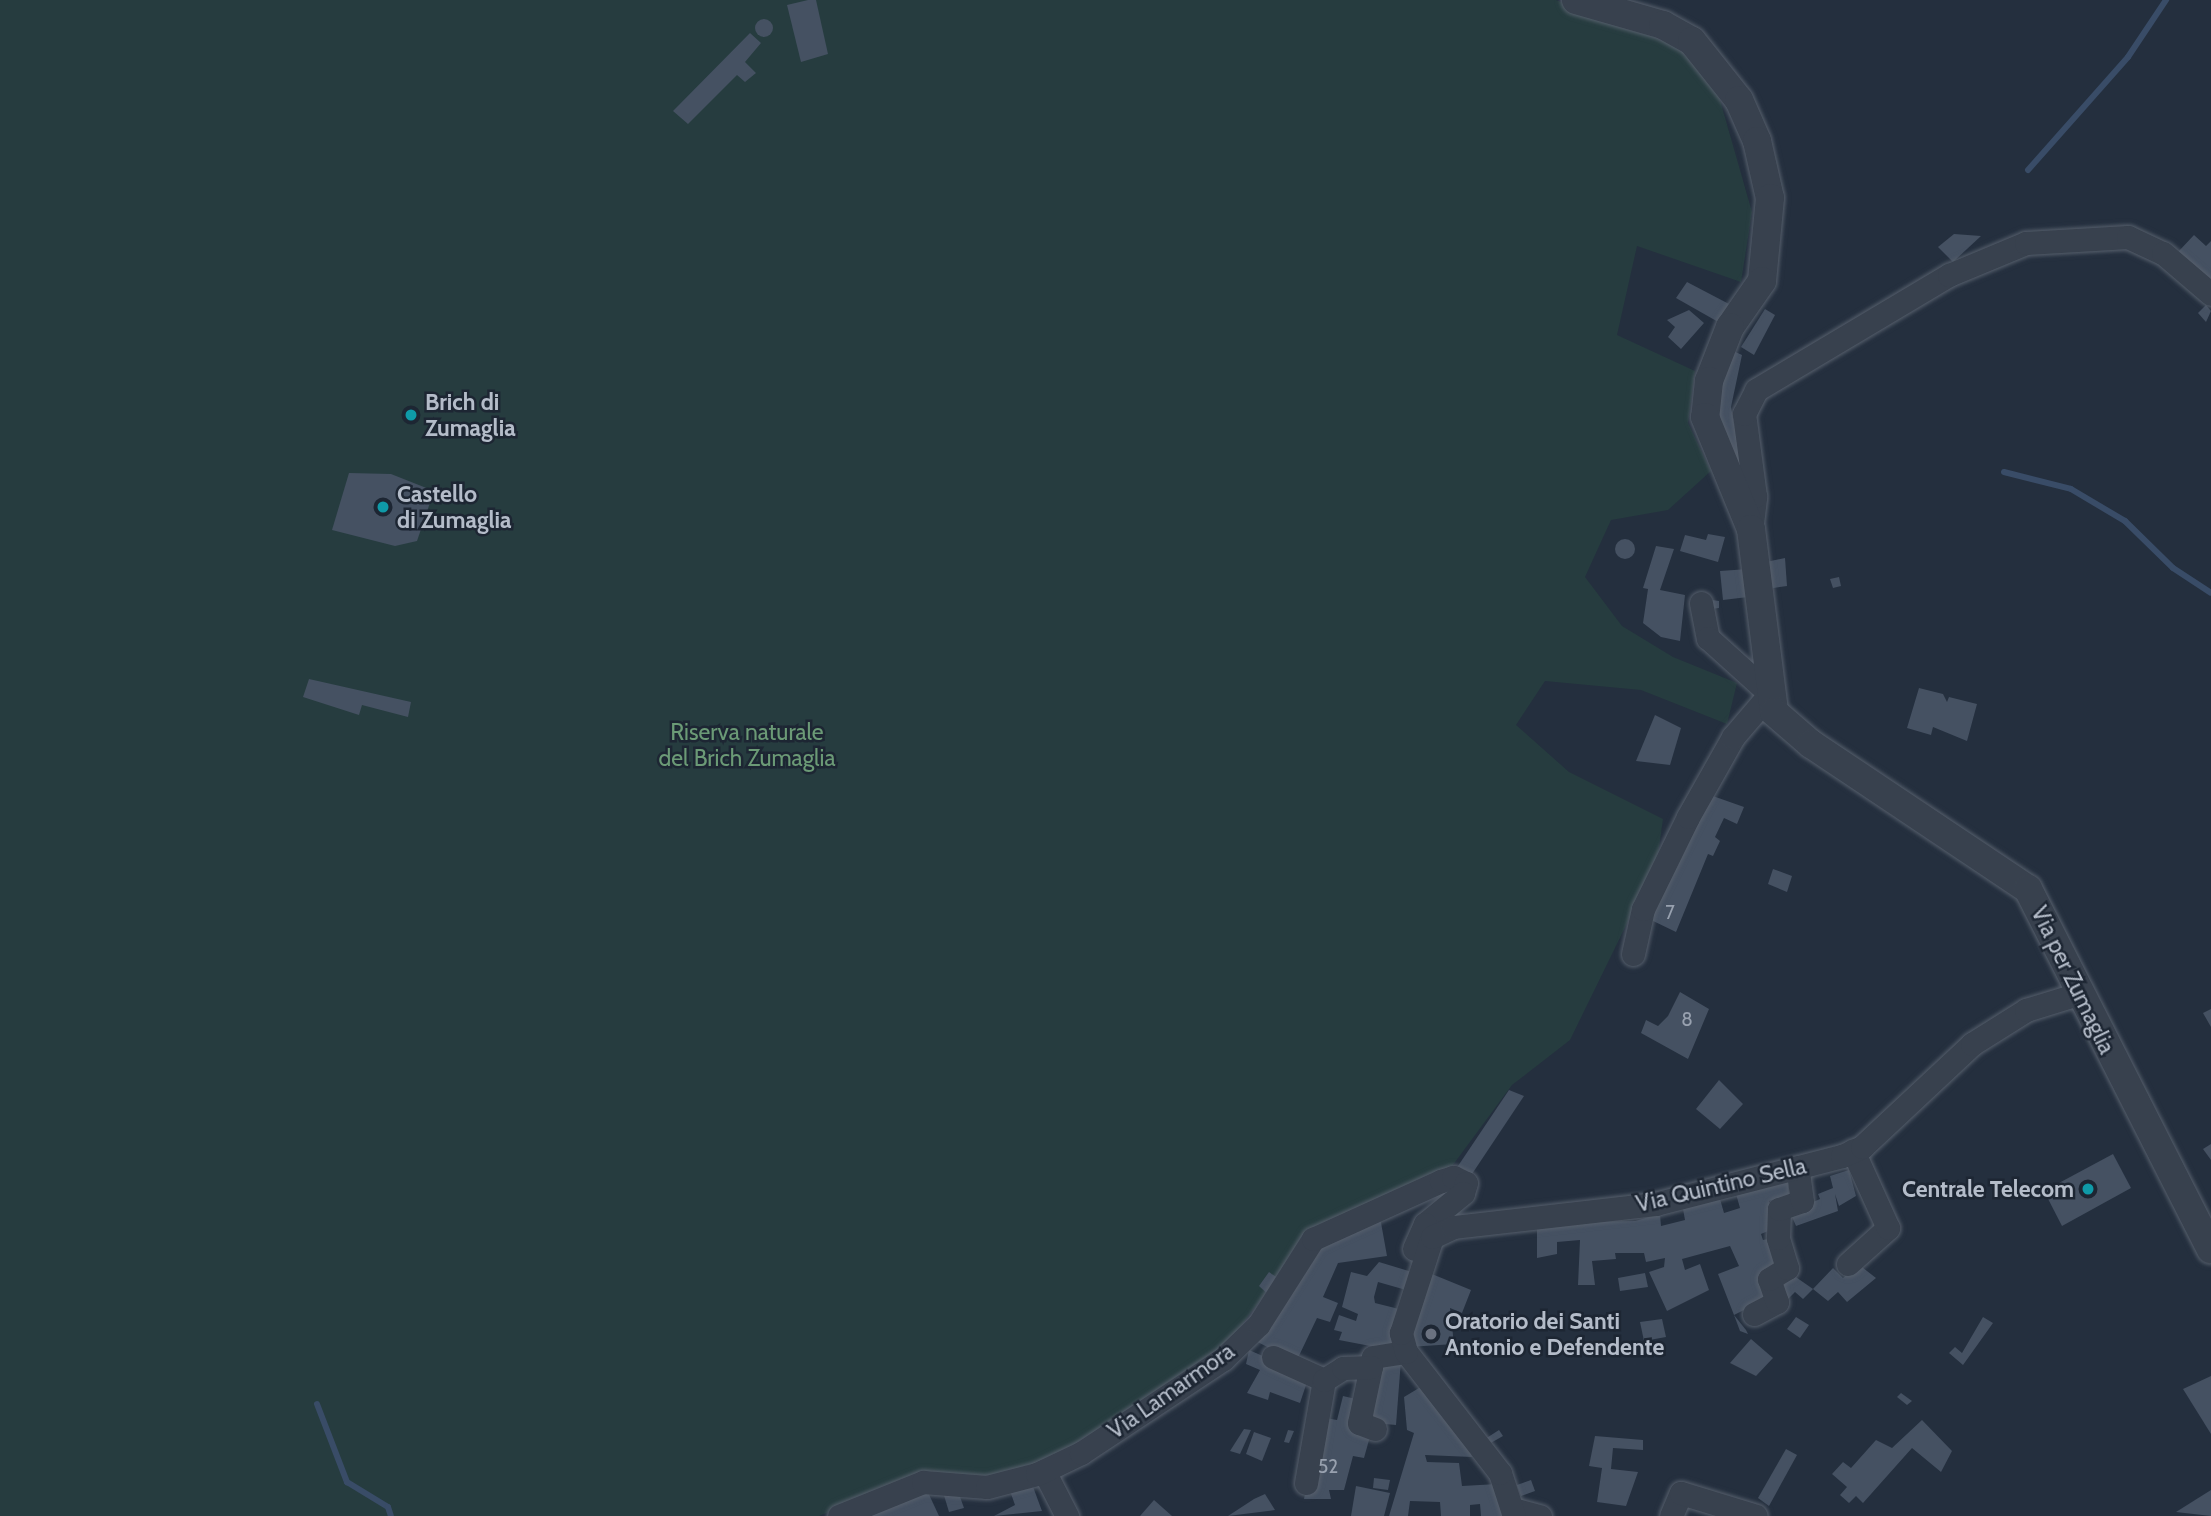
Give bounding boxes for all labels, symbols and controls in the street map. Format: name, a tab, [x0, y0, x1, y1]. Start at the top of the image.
place label: Brich di Zumaglia	[425, 388, 516, 442]
marker: Brich di Zumaglia	[403, 407, 419, 423]
place label: Castello di Zumaglia	[397, 480, 511, 534]
marker: Castello di Zumaglia	[375, 499, 391, 515]
park label: Riserva naturale del Brich Zumaglia	[659, 718, 835, 772]
house number: 7	[1665, 902, 1675, 924]
street label: Via per Zumaglia	[2025, 902, 2121, 1058]
house number: 8	[1681, 1009, 1693, 1031]
street label: Via Quintino Sella	[1633, 1152, 1809, 1218]
place label: Centrale Telecom	[1902, 1175, 2074, 1203]
marker: Centrale Telecom	[2080, 1181, 2096, 1197]
place label: Oratorio dei Santi Antonio e Defendente	[1445, 1307, 1664, 1361]
marker: Oratorio dei Santi Antonio e Defendente	[1423, 1326, 1439, 1342]
street label: Via Lamarmora	[1102, 1337, 1240, 1445]
house number: 52	[1318, 1456, 1338, 1478]

